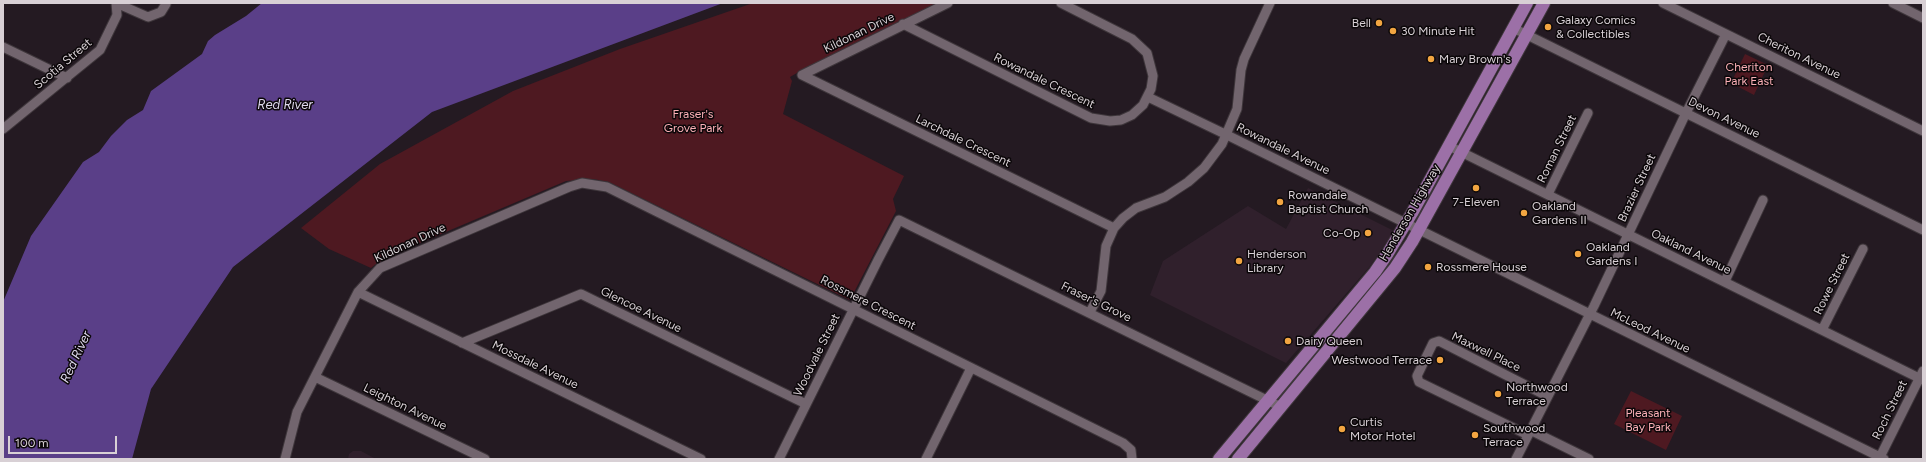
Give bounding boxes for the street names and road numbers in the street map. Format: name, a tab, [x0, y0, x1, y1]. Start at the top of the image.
street label: Kildonan Drive	[821, 10, 897, 56]
street label: Cheriton Avenue	[1755, 30, 1843, 82]
street label: Scotia Street	[31, 36, 95, 92]
street label: Rowandale Crescent	[991, 50, 1097, 112]
street label: Devon Avenue	[1686, 94, 1762, 142]
street label: Larchdale Crescent	[913, 112, 1013, 170]
street label: Roman Street	[1534, 113, 1580, 185]
street label: Rowandale Avenue	[1234, 120, 1332, 178]
street label: Brazier Street	[1615, 152, 1659, 224]
street label: Henderson Highway	[1376, 162, 1444, 264]
street label: Kildonan Drive	[372, 220, 448, 266]
street label: Oakland Avenue	[1649, 226, 1733, 278]
street label: Rowe Street	[1811, 251, 1853, 317]
street label: Rossmere Crescent	[818, 273, 918, 333]
street label: Fraser's Grove	[1059, 279, 1133, 325]
street label: Glencoe Avenue	[598, 284, 684, 336]
street label: McLeod Avenue	[1608, 305, 1692, 357]
street label: Woodvale Street	[791, 311, 843, 399]
street label: Maxwell Place	[1449, 329, 1523, 375]
street label: Mossdale Avenue	[490, 338, 580, 392]
street label: Roch Street	[1869, 378, 1911, 442]
street label: Leighton Avenue	[361, 381, 449, 433]

